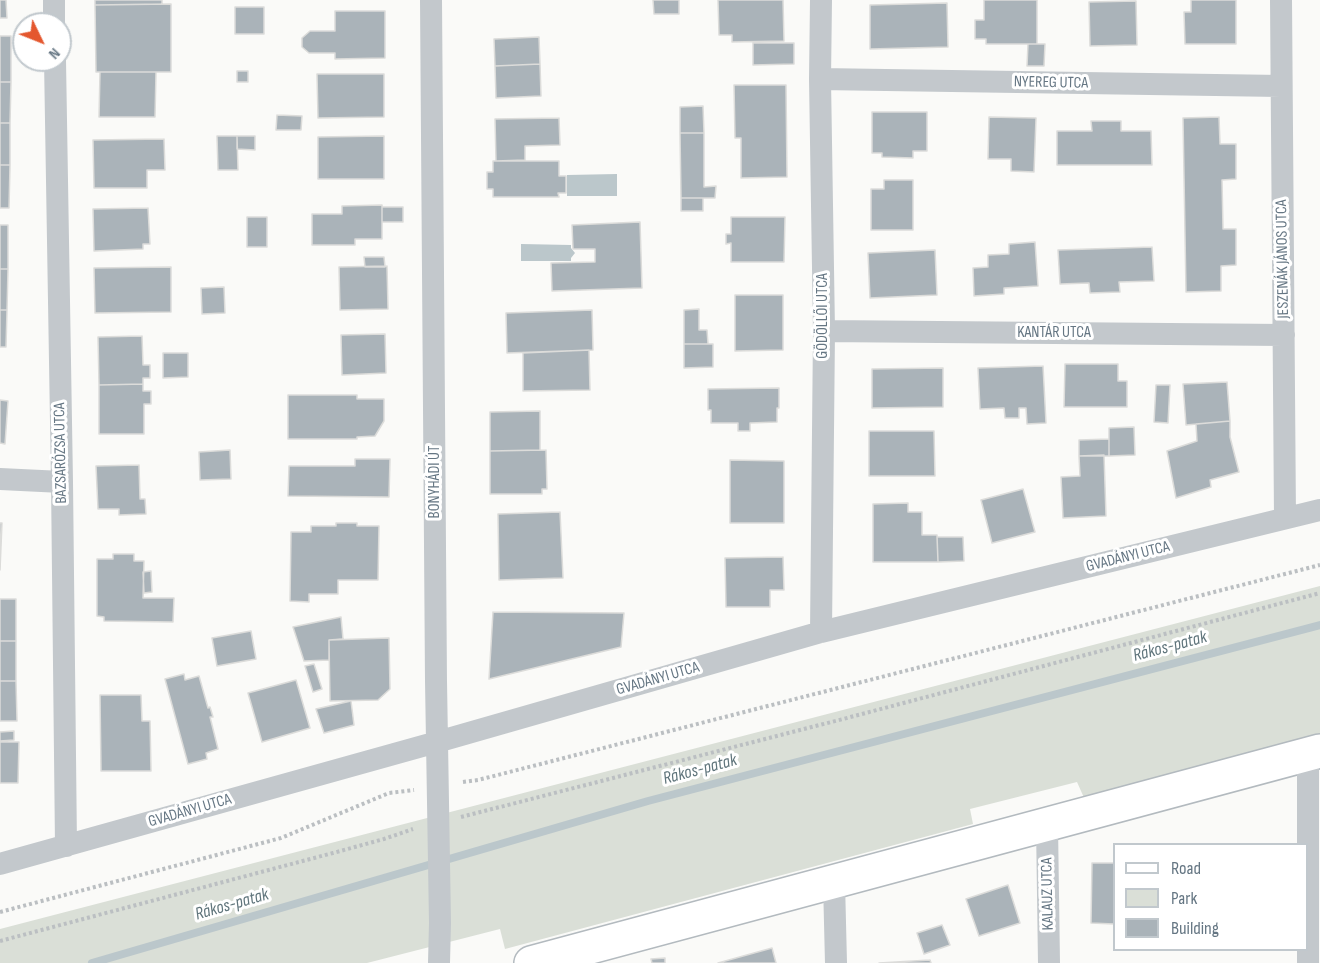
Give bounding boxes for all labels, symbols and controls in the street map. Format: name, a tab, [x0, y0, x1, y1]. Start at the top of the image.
north arrow	[12, 12, 72, 72]
text: N	[44, 44, 64, 63]
street label: NYEREG UTCA	[1014, 73, 1088, 93]
street label: JESZENÁK JÁNOS UTCA	[1272, 199, 1294, 319]
street label: GÖDÖLLŐI UTCA	[813, 273, 833, 359]
street label: KANTÁR UTCA	[1017, 323, 1091, 343]
street label: BAZSARÓZSA UTCA	[51, 402, 71, 504]
street label: BONYHÁDI ÚT	[425, 446, 445, 518]
street label: GVADÁNYI UTCA	[1084, 537, 1172, 577]
water label: Rákos-patak	[1131, 627, 1209, 667]
street label: GVADÁNYI UTCA	[614, 658, 702, 700]
water label: Rákos-patak	[661, 750, 739, 790]
street label: GVADÁNYI UTCA	[146, 790, 234, 832]
legend	[1113, 843, 1308, 951]
street label: KALAUZ UTCA	[1038, 857, 1058, 931]
text: Road	[1171, 858, 1201, 879]
water label: Rákos-patak	[193, 884, 271, 926]
text: Park	[1171, 888, 1197, 909]
text: Building	[1171, 918, 1219, 939]

